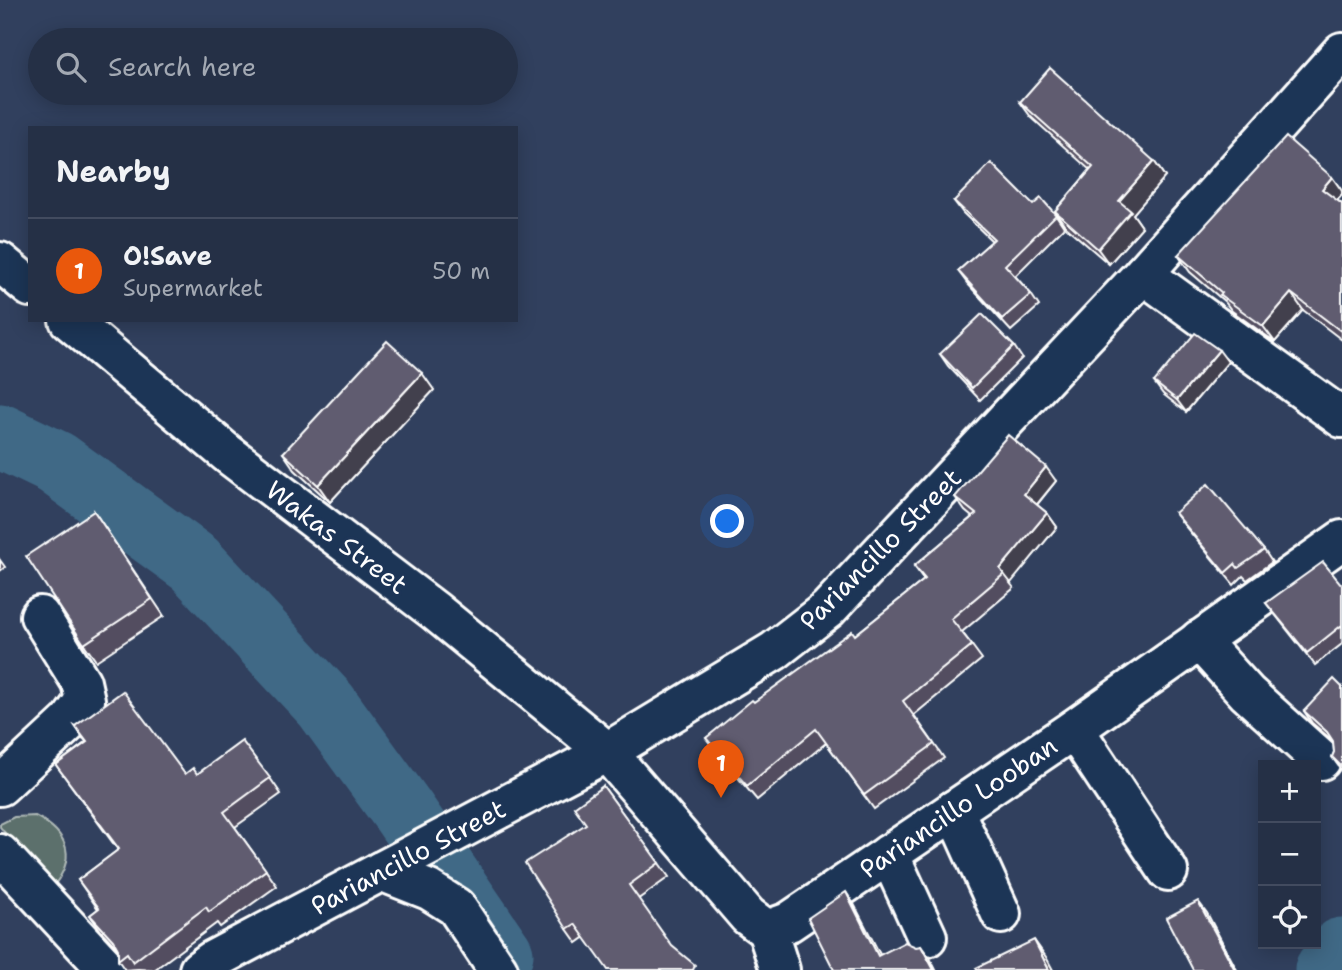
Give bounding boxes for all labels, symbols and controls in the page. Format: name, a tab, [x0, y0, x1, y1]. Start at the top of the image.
search box	[28, 28, 518, 105]
icon: search	[52, 48, 90, 86]
text: Search here	[108, 49, 257, 84]
text: Nearby	[56, 151, 171, 192]
text: O!Save	[123, 238, 212, 273]
text: 1	[74, 256, 84, 286]
text: 50 m	[432, 256, 490, 286]
text: Supermarket	[123, 273, 263, 303]
street label: Pariancillo Street	[791, 460, 969, 638]
street label: Wakas Street	[259, 472, 415, 602]
your location	[710, 504, 744, 538]
street label: Pariancillo Looban	[852, 728, 1064, 886]
pin: 1	[698, 740, 744, 798]
map controls	[1258, 760, 1321, 949]
button: +	[1258, 760, 1321, 823]
street label: Pariancillo Street	[305, 791, 511, 923]
button: −	[1258, 823, 1321, 886]
button: locate	[1258, 886, 1321, 949]

